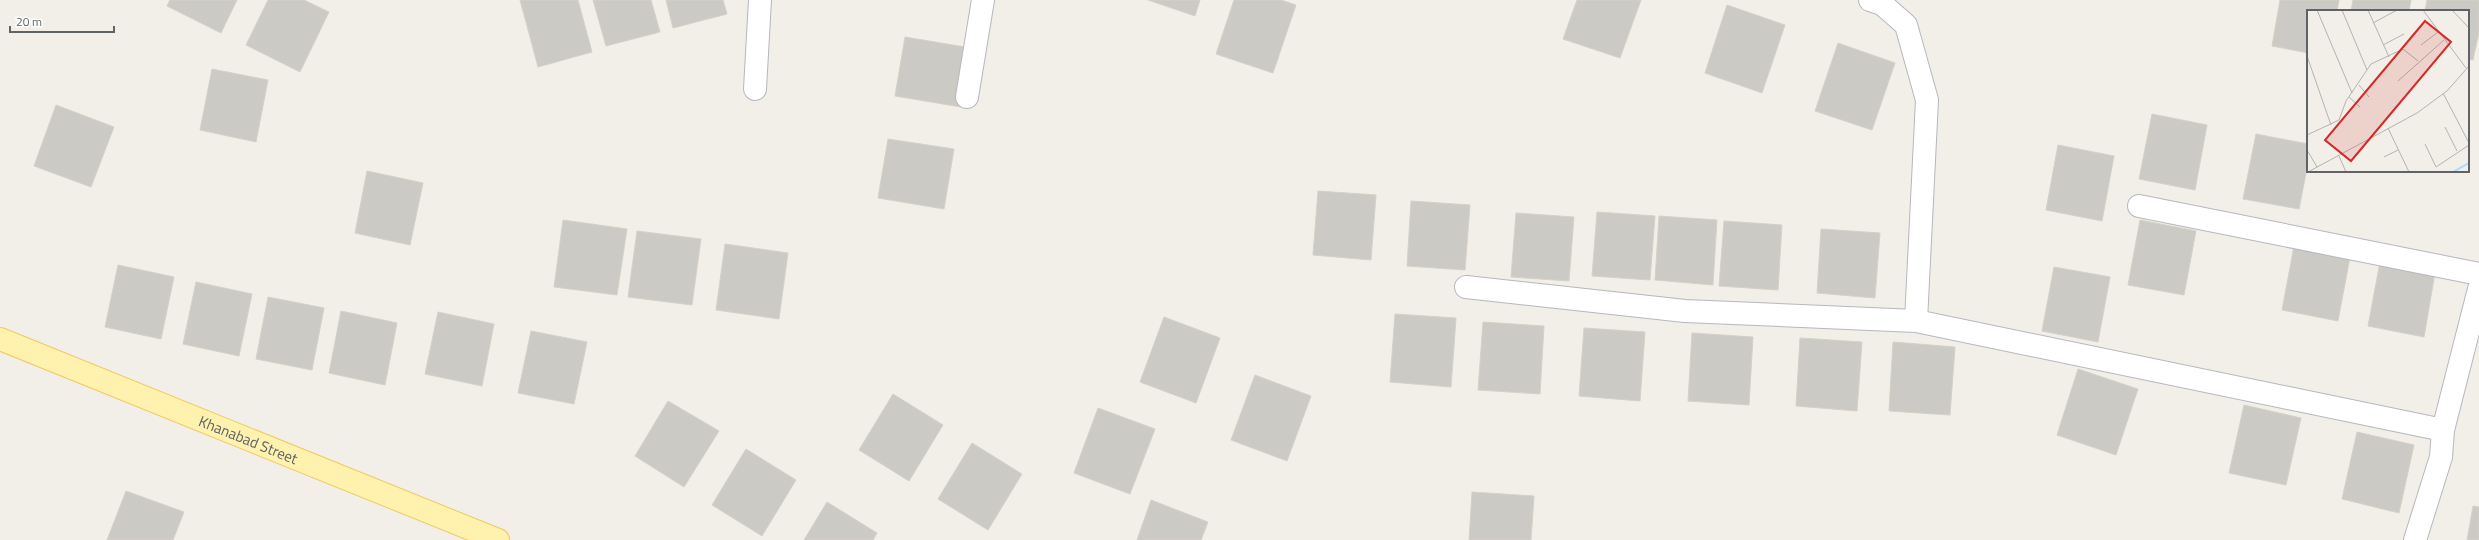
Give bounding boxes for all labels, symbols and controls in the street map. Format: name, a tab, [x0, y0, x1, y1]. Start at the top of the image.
scale bar	[10, 8, 114, 34]
inset map	[2307, 10, 2469, 172]
text: 20 m	[16, 12, 42, 31]
street label: Khanabad Street	[196, 409, 302, 470]

